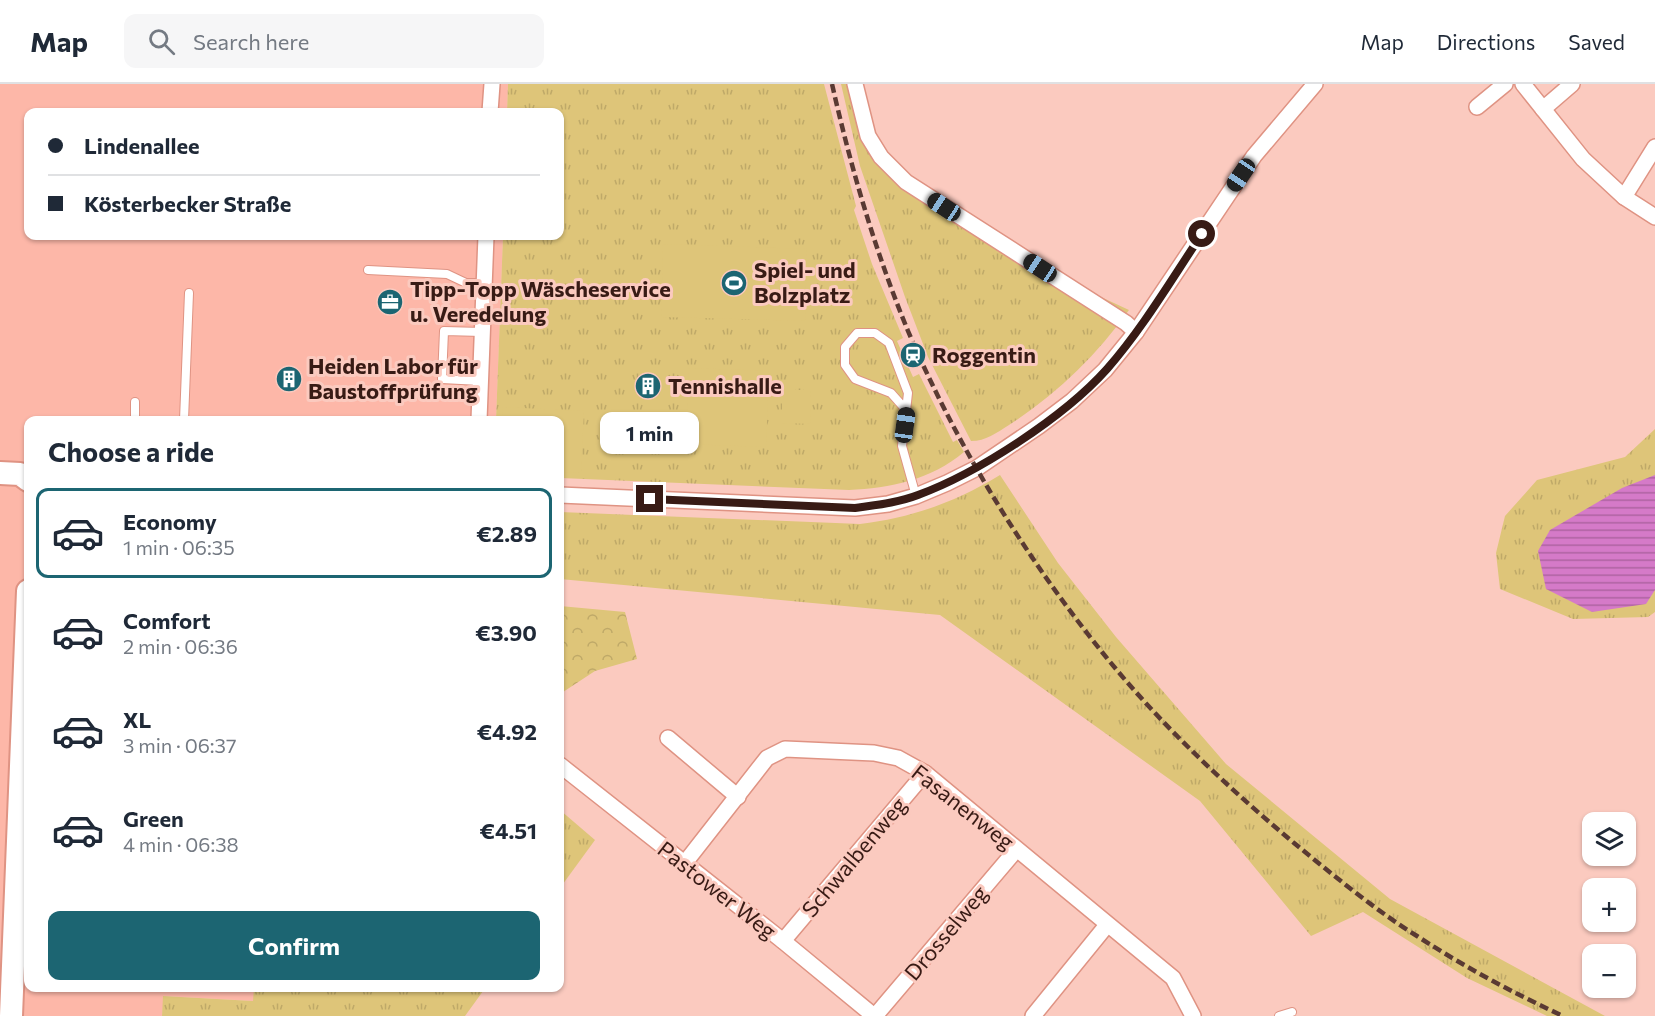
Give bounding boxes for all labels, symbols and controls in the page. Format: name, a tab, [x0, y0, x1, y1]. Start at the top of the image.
search box	[124, 14, 544, 68]
text: Map	[30, 24, 88, 58]
icon: search	[145, 25, 178, 58]
text: Search here	[193, 28, 309, 55]
text: Map	[1361, 29, 1404, 54]
text: Directions	[1437, 29, 1535, 54]
text: Saved	[1568, 29, 1625, 54]
text: Lindenallee	[84, 132, 200, 159]
car	[1223, 155, 1259, 195]
text: Kösterbecker Straße	[84, 190, 291, 217]
car	[924, 190, 964, 224]
route start	[1188, 220, 1215, 247]
car	[1020, 251, 1060, 285]
place label: Spiel- und Bolzplatz	[754, 256, 856, 308]
sports icon: Spiel- und Bolzplatz	[719, 268, 749, 298]
place label: Tipp-Topp Wäscheservice u. Veredelung	[410, 275, 671, 327]
office icon: Tipp-Topp Wäscheservice u. Veredelung	[375, 287, 405, 317]
station icon: Roggentin	[898, 340, 928, 370]
place label: Roggentin	[932, 341, 1036, 368]
place label: Heiden Labor für Baustoffprüfung	[308, 352, 478, 404]
building icon: Heiden Labor für Baustoffprüfung	[274, 364, 304, 394]
building icon: Tennishalle	[633, 371, 663, 401]
place label: Tennishalle	[668, 372, 782, 399]
car	[894, 406, 916, 444]
callout: 1 min	[600, 412, 700, 454]
text: 1 min	[626, 421, 673, 445]
text: Choose a ride	[48, 435, 214, 468]
route end	[636, 485, 663, 512]
icon: car	[51, 506, 105, 560]
text: Economy	[123, 508, 217, 535]
text: €2.89	[476, 520, 537, 547]
text: 1 min · 06:35	[123, 535, 235, 559]
icon: car	[51, 605, 105, 659]
text: Comfort	[123, 607, 211, 634]
text: €3.90	[475, 619, 537, 646]
text: 2 min · 06:36	[123, 634, 238, 658]
icon: car	[51, 704, 105, 758]
text: XL	[123, 706, 151, 733]
text: €4.92	[477, 718, 537, 745]
text: 3 min · 06:37	[123, 733, 236, 757]
street label: Fasanenweg	[907, 758, 1020, 855]
street label: Schwalbenweg	[796, 791, 912, 922]
icon: car	[51, 803, 105, 857]
text: Green	[123, 805, 184, 832]
map controls	[1582, 812, 1636, 998]
button: layers	[1582, 812, 1636, 866]
text: €4.51	[479, 817, 537, 844]
text: 4 min · 06:38	[123, 832, 239, 856]
street label: Pastower Weg	[653, 835, 782, 944]
button: +	[1582, 878, 1636, 932]
street label: Drosselweg	[898, 880, 993, 986]
button: Confirm	[48, 911, 540, 980]
button: −	[1582, 944, 1636, 998]

